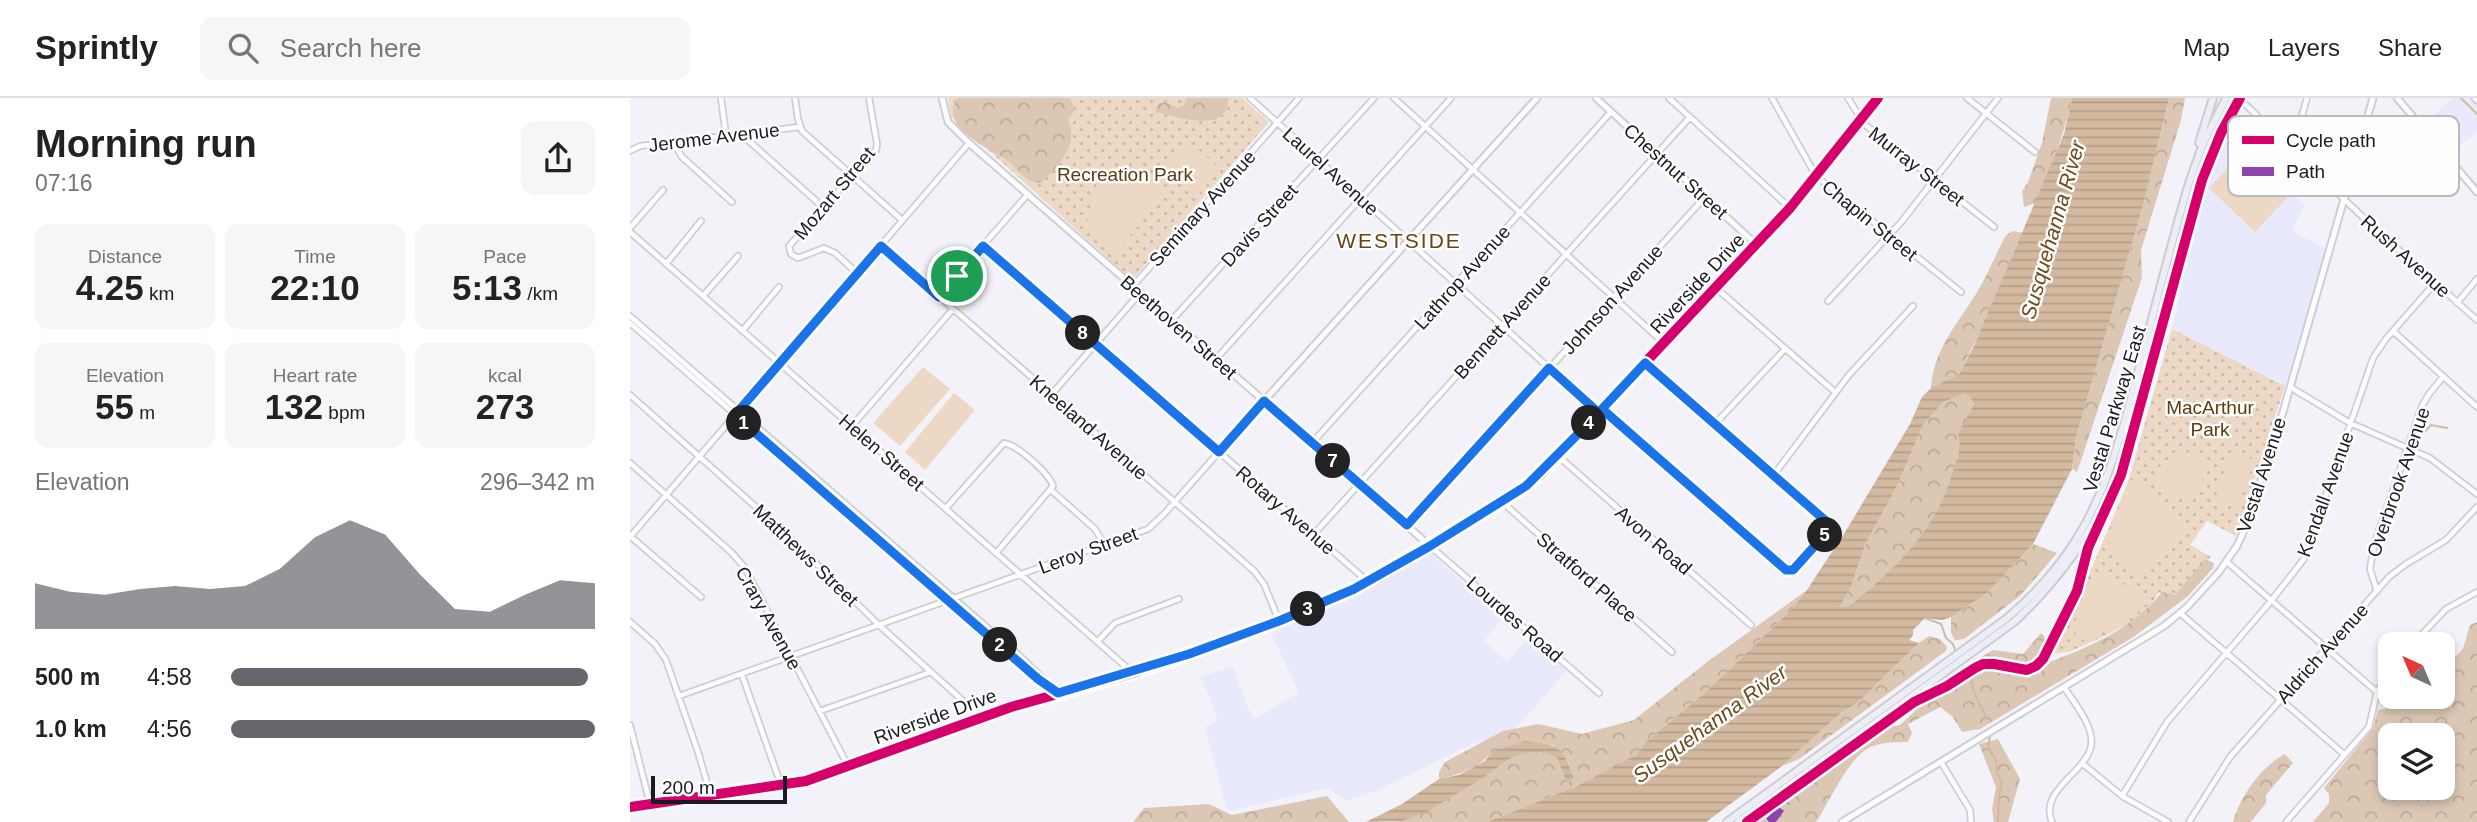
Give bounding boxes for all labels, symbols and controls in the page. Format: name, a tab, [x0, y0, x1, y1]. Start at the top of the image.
search box	[200, 17, 690, 80]
text: Sprintly	[35, 29, 158, 66]
icon: search	[224, 29, 262, 67]
text: Search here	[280, 33, 422, 63]
text: Map	[2183, 34, 2230, 61]
text: Layers	[2268, 34, 2340, 61]
text: Share	[2378, 34, 2442, 61]
legend	[2228, 116, 2459, 196]
street label: Jerome Avenue	[647, 119, 781, 156]
street label: Chestnut Street	[1620, 119, 1732, 224]
button: share	[521, 121, 595, 195]
text: Morning run	[35, 123, 257, 165]
street label: Laurel Avenue	[1279, 123, 1383, 220]
street label: Murray Street	[1865, 123, 1969, 211]
text: Cycle path	[2286, 130, 2376, 151]
water label: Susquehanna River	[2016, 137, 2089, 322]
street label: Mozart Street	[790, 142, 880, 244]
street label: Seminary Avenue	[1145, 146, 1260, 271]
text: Path	[2286, 161, 2325, 182]
park label: Recreation Park	[1057, 164, 1194, 185]
text: 07:16	[35, 170, 93, 196]
street label: Chapin Street	[1818, 176, 1922, 266]
street label: Davis Street	[1217, 179, 1302, 271]
street label: Rush Avenue	[2357, 211, 2455, 302]
street label: Lathrop Avenue	[1410, 221, 1515, 334]
district label: WESTSIDE	[1336, 229, 1462, 252]
street label: Riverside Drive	[1646, 229, 1749, 338]
street label: Johnson Avenue	[1558, 240, 1667, 358]
text: Distance	[88, 246, 162, 267]
text: Time	[294, 246, 336, 267]
text: Pace	[483, 246, 527, 267]
pin	[927, 246, 987, 306]
icon: arrive	[938, 257, 976, 295]
text: 4.25	[76, 268, 144, 307]
text: 22:10	[270, 268, 360, 307]
text: 5:13	[452, 268, 522, 307]
street label: Bennett Avenue	[1450, 270, 1555, 383]
street label: Beethoven Street	[1116, 271, 1242, 384]
text: km	[144, 283, 174, 304]
text: /km	[522, 283, 558, 304]
pin: 8	[1065, 316, 1100, 350]
text: 8	[1077, 322, 1088, 343]
street label: Vestal Parkway East	[2079, 323, 2150, 495]
text: Elevation	[86, 365, 164, 386]
text: Heart rate	[273, 365, 357, 386]
text: kcal	[488, 365, 522, 386]
street label: Kneeland Avenue	[1026, 371, 1152, 484]
text: 55	[95, 387, 134, 426]
text: 132	[265, 387, 323, 426]
text: 273	[476, 387, 534, 426]
park label: MacArthur Park	[2166, 397, 2254, 440]
text: m	[134, 402, 155, 423]
text: bpm	[323, 402, 365, 423]
street label: Overbrook Avenue	[2363, 405, 2434, 560]
pin: 1	[726, 406, 762, 440]
pin: 4	[1572, 406, 1606, 440]
street label: Helen Street	[835, 410, 929, 495]
text: 1	[738, 412, 749, 433]
text: 4	[1583, 412, 1594, 433]
street label: Vestal Avenue	[2233, 415, 2290, 536]
street label: Kendall Avenue	[2293, 429, 2358, 560]
pin: 7	[1316, 444, 1350, 478]
text: 7	[1327, 450, 1338, 471]
street label: Rotary Avenue	[1232, 462, 1339, 559]
text: Elevation	[35, 469, 130, 495]
text: 296–342 m	[480, 469, 595, 495]
street label: Matthews Street	[749, 500, 863, 611]
street label: Avon Road	[1611, 502, 1696, 579]
pin: 5	[1808, 518, 1842, 552]
street label: Leroy Street	[1036, 523, 1141, 578]
text: 5	[1819, 524, 1830, 545]
street label: Stratford Place	[1532, 528, 1641, 627]
street label: Crary Avenue	[732, 563, 806, 674]
street label: Lourdes Road	[1463, 572, 1567, 666]
pin: 3	[1290, 592, 1326, 626]
text: 3	[1302, 598, 1313, 619]
street label: Aldrich Avenue	[2272, 599, 2372, 707]
pin: 2	[982, 628, 1018, 662]
north arrow	[2378, 632, 2455, 709]
map controls	[2378, 632, 2455, 800]
text: 2	[994, 634, 1005, 655]
water label: Susquehanna River	[1628, 659, 1792, 787]
text: 500 m	[35, 664, 100, 690]
text: 4:58	[147, 664, 192, 690]
street label: Riverside Drive	[871, 685, 999, 748]
text: 1.0 km	[35, 716, 107, 742]
text: 4:56	[147, 716, 192, 742]
button: layers	[2378, 723, 2455, 800]
scale bar	[651, 773, 788, 805]
text: 200 m	[662, 777, 715, 798]

